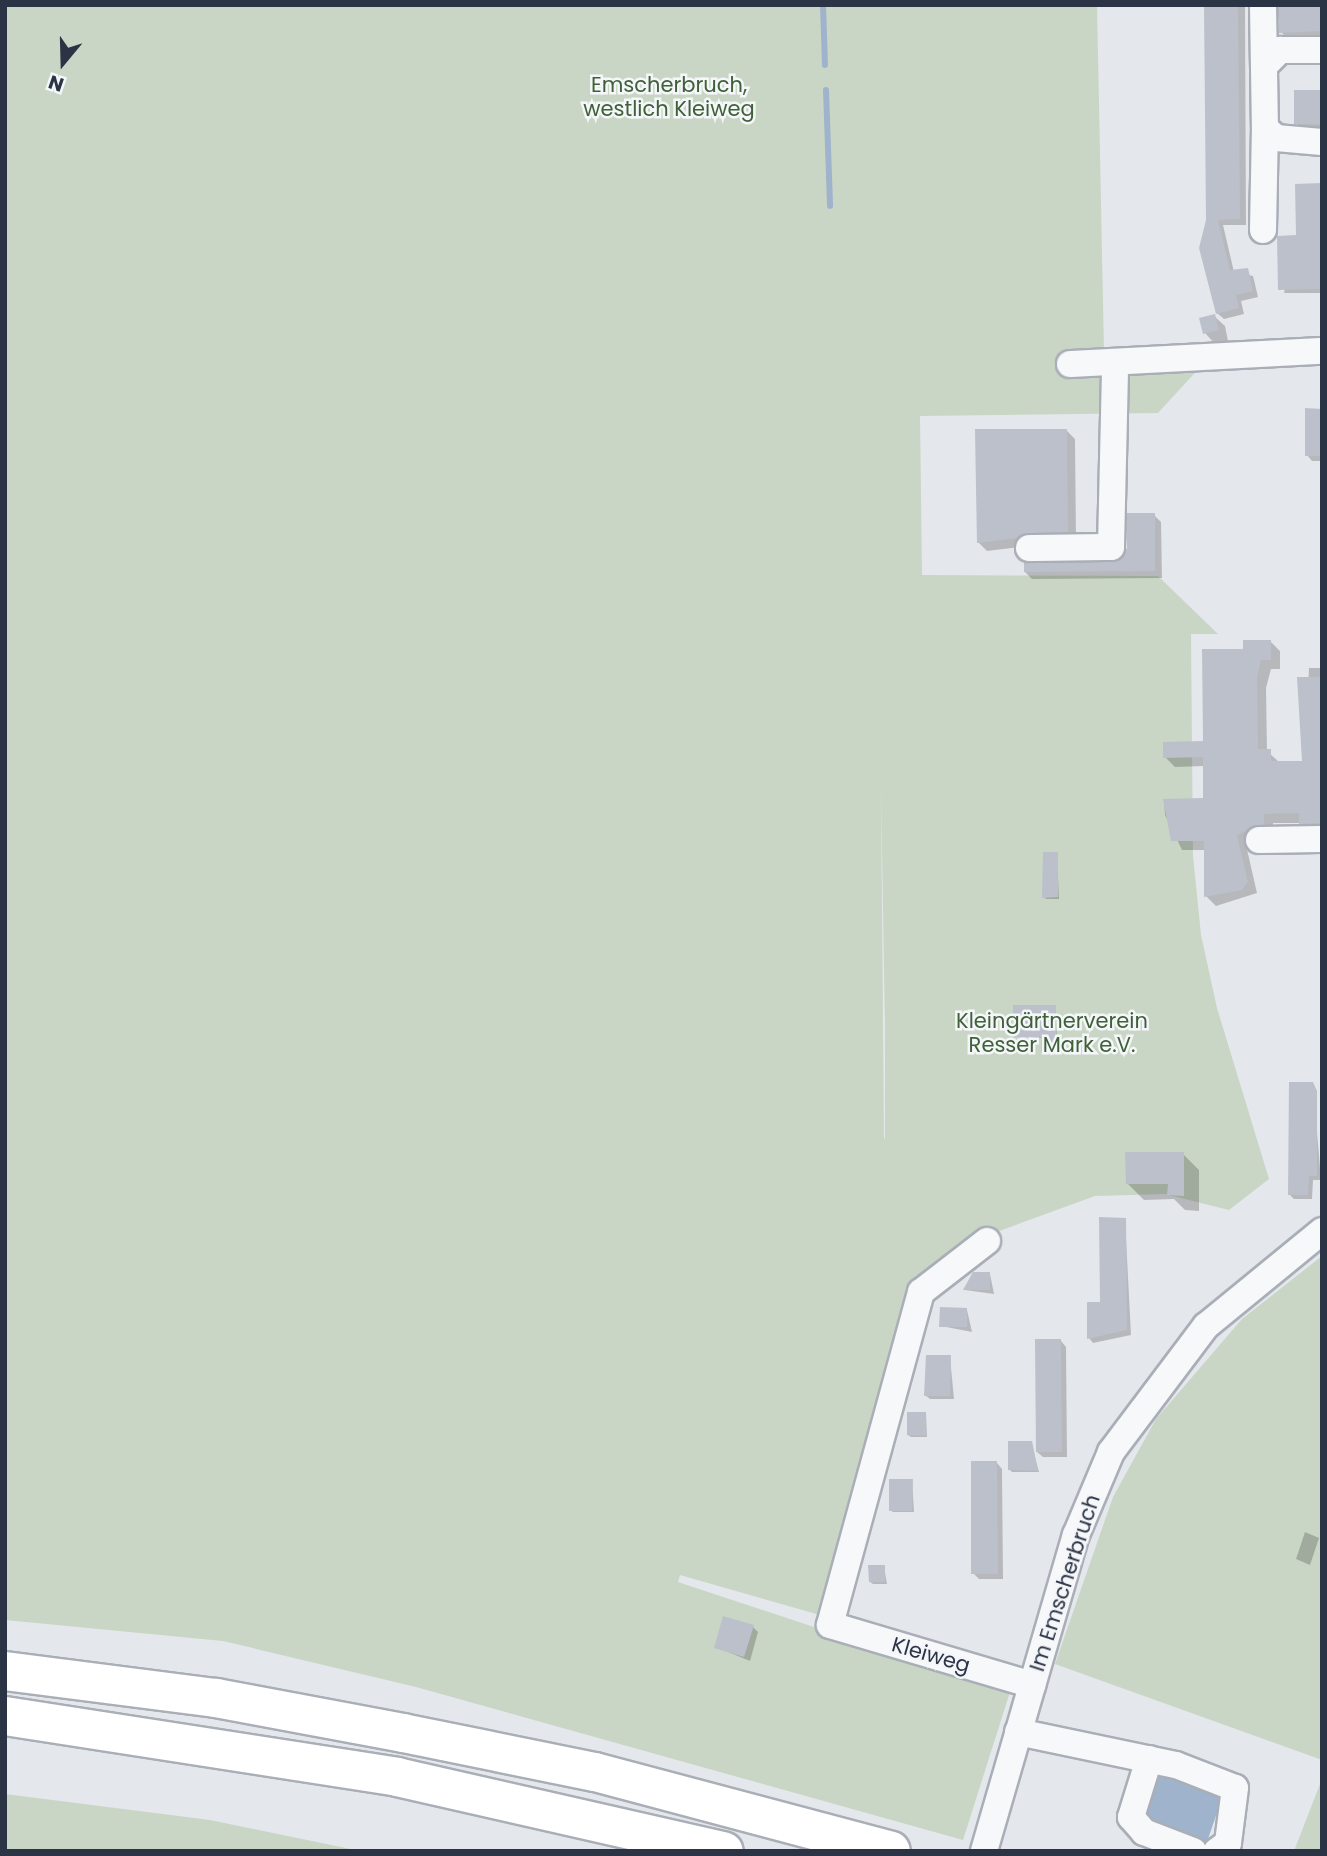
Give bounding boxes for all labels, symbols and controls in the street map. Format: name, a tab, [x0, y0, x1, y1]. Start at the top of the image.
north arrow	[28, 28, 98, 98]
text: N	[45, 68, 67, 98]
park label: Emscherbruch, westlich Kleiweg	[583, 72, 755, 122]
park label: Kleingärtnerverein Resser Mark e.V.	[956, 1008, 1148, 1058]
street label: Im Emscherbruch	[1025, 1491, 1105, 1675]
street label: Kleiweg	[889, 1632, 973, 1678]

